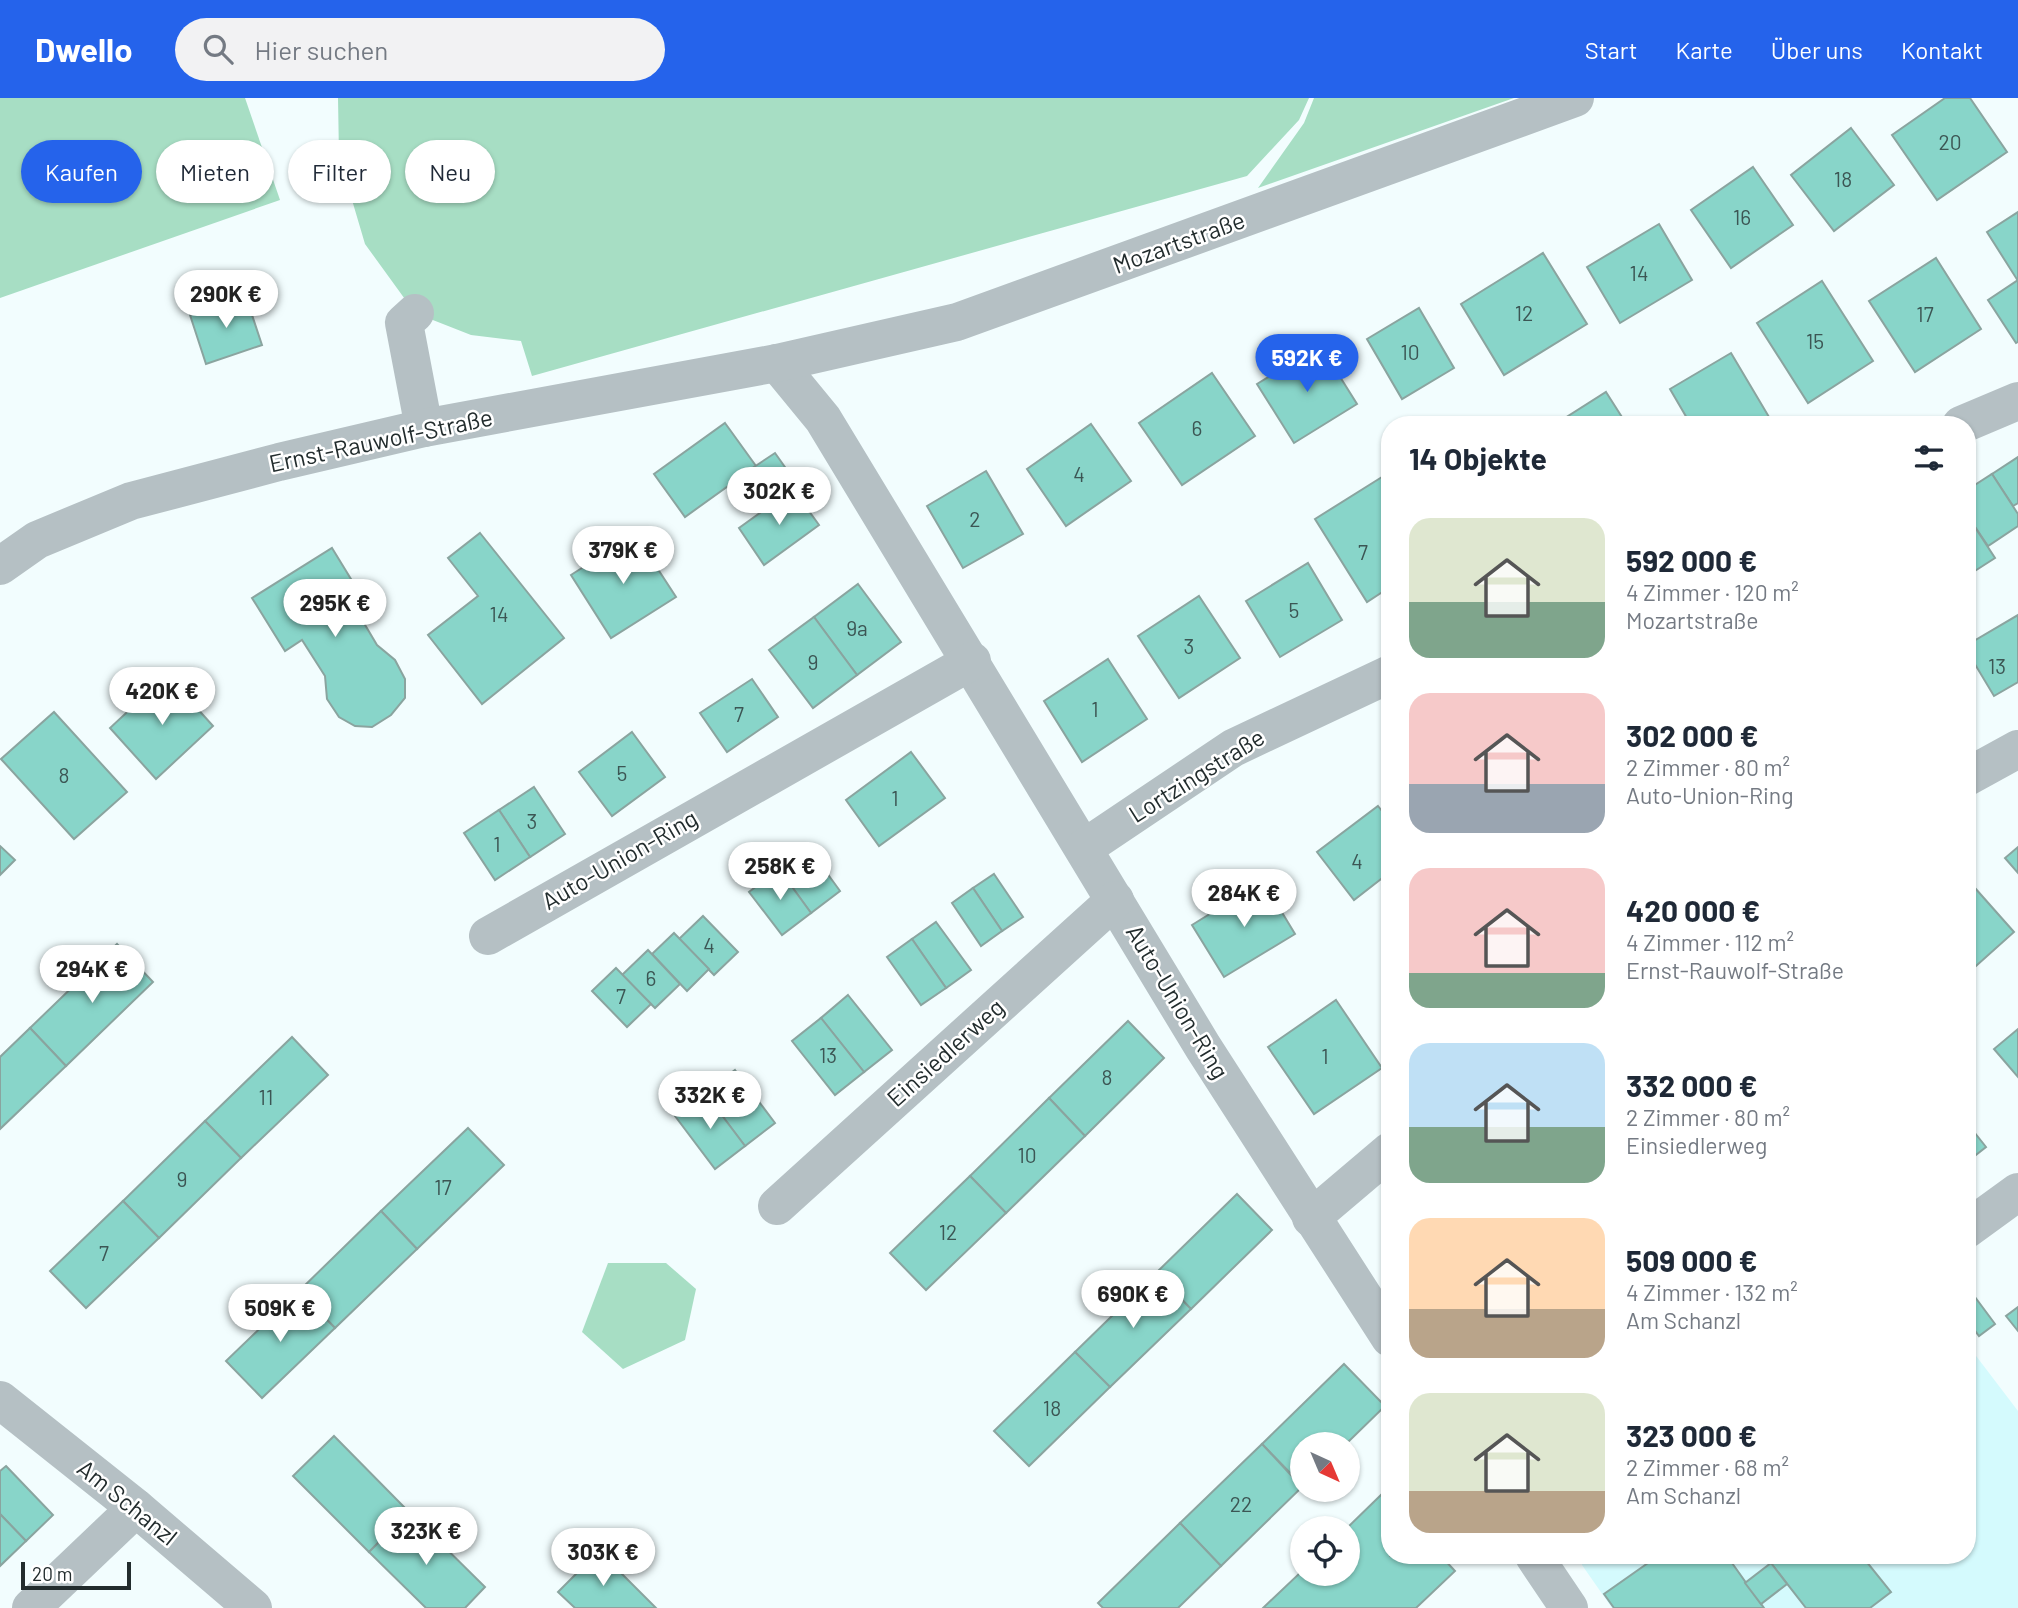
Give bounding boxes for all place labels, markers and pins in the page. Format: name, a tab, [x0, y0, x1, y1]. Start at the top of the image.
pin: 290K €	[169, 271, 283, 330]
pin: 592K €	[1250, 334, 1364, 394]
pin: 302K €	[722, 468, 836, 527]
pin: 379K €	[566, 526, 680, 586]
pin: 295K €	[278, 580, 392, 639]
pin: 420K €	[105, 668, 219, 727]
pin: 258K €	[723, 842, 837, 902]
pin: 284K €	[1187, 870, 1301, 929]
pin: 294K €	[35, 946, 149, 1005]
pin: 332K €	[653, 1072, 767, 1131]
pin: 690K €	[1076, 1270, 1190, 1330]
pin: 509K €	[223, 1284, 337, 1344]
pin: 323K €	[369, 1508, 483, 1567]
pin: 303K €	[546, 1528, 660, 1588]

